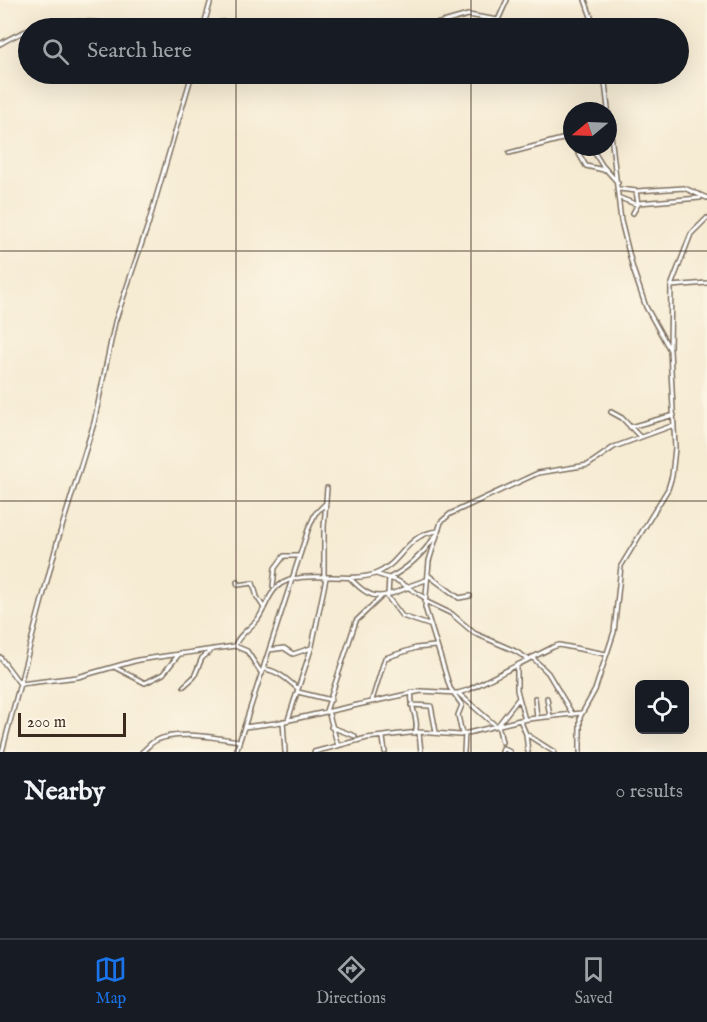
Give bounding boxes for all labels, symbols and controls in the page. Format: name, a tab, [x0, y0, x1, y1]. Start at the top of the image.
search box	[18, 18, 689, 84]
icon: search	[39, 35, 72, 68]
text: Search here	[87, 37, 192, 65]
north arrow	[563, 102, 617, 156]
map controls	[635, 680, 689, 734]
button: locate	[635, 680, 689, 734]
scale bar	[18, 710, 126, 738]
text: 200 m	[27, 713, 66, 733]
text: Nearby	[24, 775, 105, 808]
text: 0 results	[616, 779, 683, 804]
tab: Map	[94, 953, 127, 1009]
tab: Directions	[316, 953, 386, 1009]
tab: Saved	[575, 953, 613, 1009]

